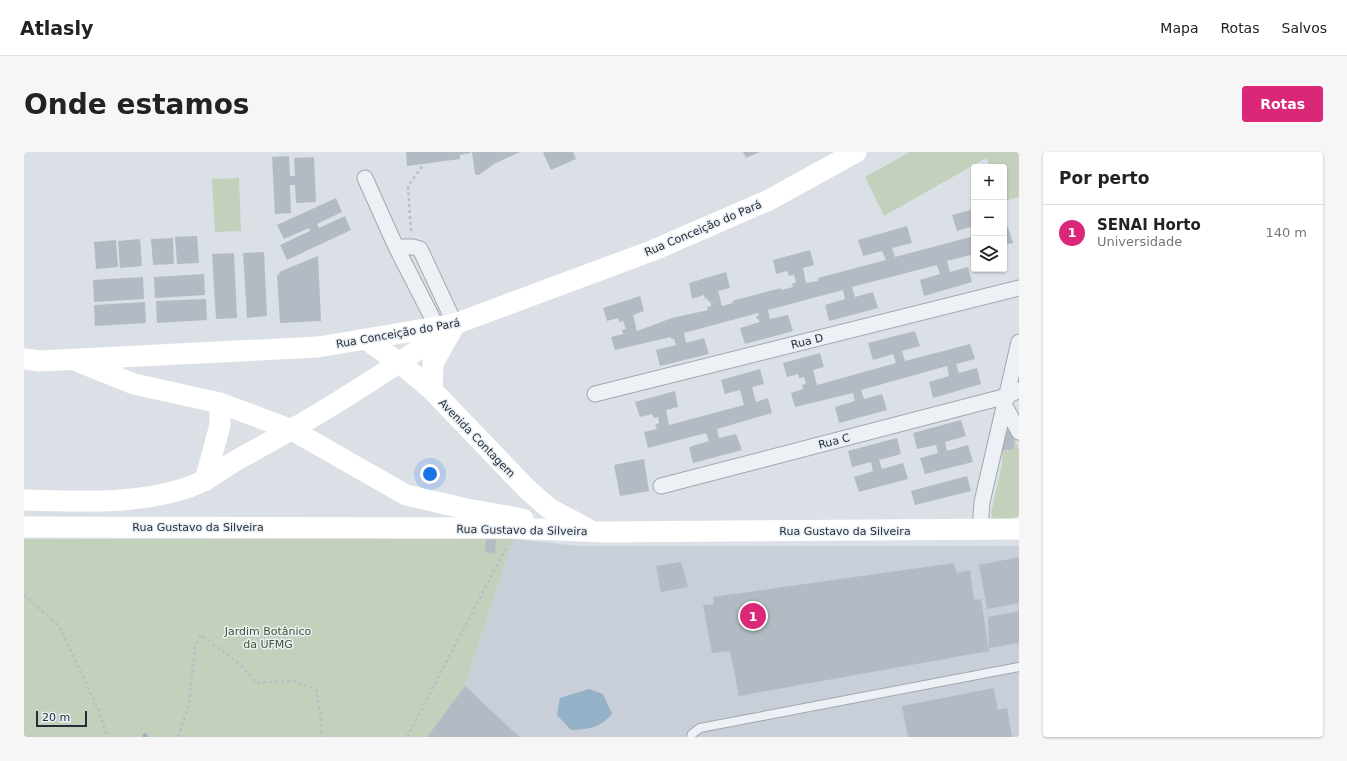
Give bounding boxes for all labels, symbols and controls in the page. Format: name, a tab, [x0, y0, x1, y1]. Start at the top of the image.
text: Atlasly	[20, 17, 93, 39]
text: Mapa	[1160, 20, 1198, 36]
text: Rotas	[1220, 20, 1260, 36]
text: Salvos	[1282, 20, 1327, 36]
button: Rotas	[1242, 86, 1323, 122]
text: Onde estamos	[24, 88, 250, 121]
map controls	[971, 164, 1007, 272]
button: +	[971, 164, 1007, 200]
text: Por perto	[1059, 168, 1149, 188]
street label: Rua Conceição do Pará	[643, 198, 764, 259]
button: −	[971, 200, 1007, 236]
text: SENAI Horto	[1097, 216, 1201, 234]
text: 1	[1067, 225, 1077, 240]
text: 140 m	[1265, 225, 1307, 240]
text: Universidade	[1097, 234, 1182, 249]
button: layers	[971, 236, 1007, 272]
street label: Rua Conceição do Pará	[335, 316, 461, 351]
street label: Rua D	[790, 331, 825, 352]
street label: Avenida Contagem	[436, 396, 518, 480]
street label: Rua C	[817, 431, 852, 452]
your location	[420, 464, 440, 484]
street label: Rua Gustavo da Silveira	[132, 521, 264, 534]
street label: Rua Gustavo da Silveira	[456, 523, 588, 538]
street label: Rua Gustavo da Silveira	[779, 525, 911, 538]
pin: 1	[740, 601, 766, 631]
park label: Jardim Botânico da UFMG	[224, 625, 312, 651]
scale bar	[36, 709, 87, 728]
text: 20 m	[42, 711, 70, 724]

